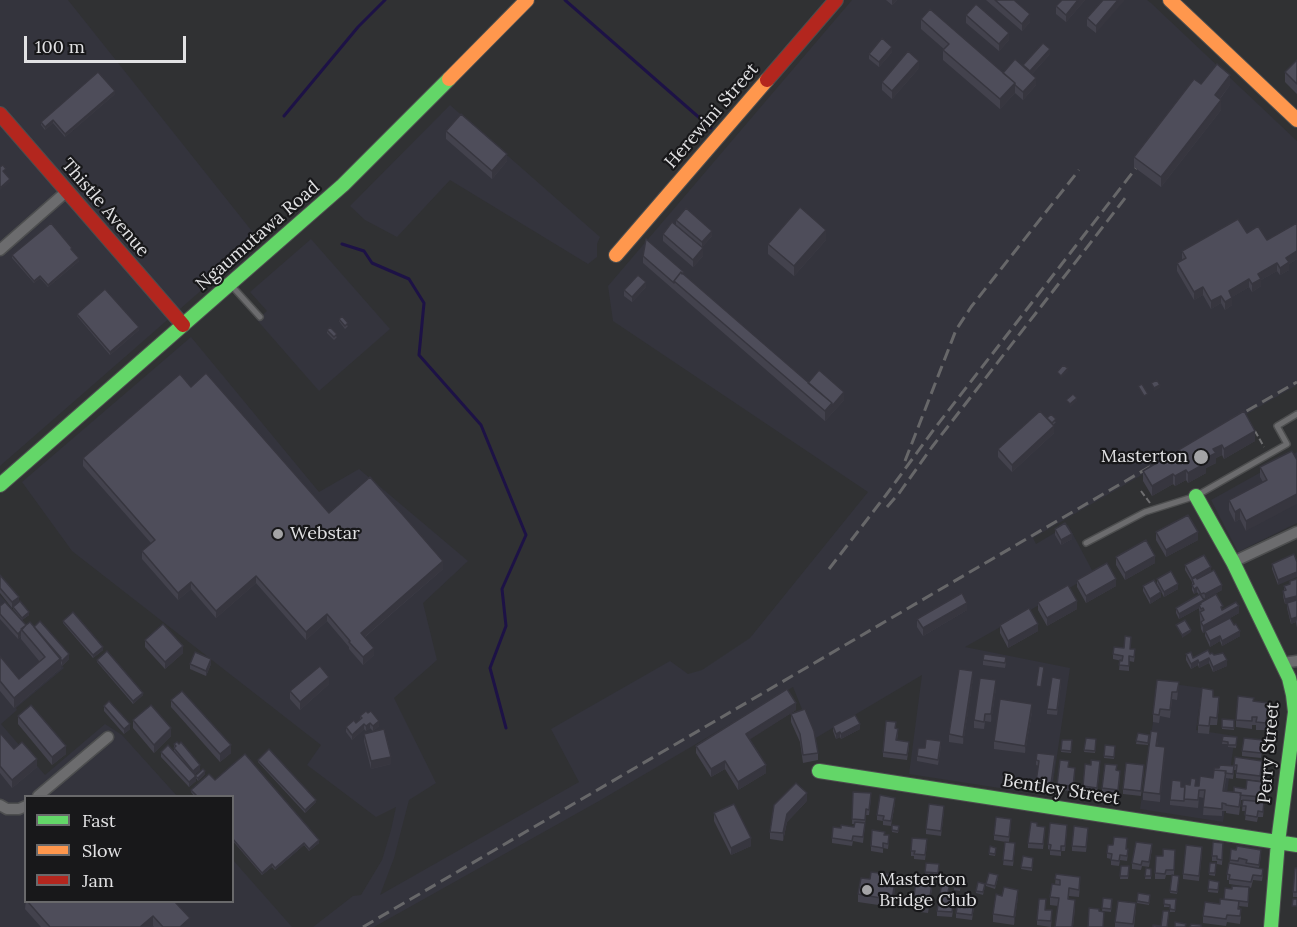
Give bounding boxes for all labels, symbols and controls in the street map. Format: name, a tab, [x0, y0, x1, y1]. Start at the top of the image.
scale bar	[27, 24, 189, 62]
text: 100 m	[35, 35, 85, 58]
street label: Herewini Street	[661, 59, 763, 173]
street label: Thistle Avenue	[56, 154, 154, 262]
street label: Ngaumutawa Road	[192, 177, 324, 295]
place label: Masterton	[1101, 446, 1188, 468]
marker: Masterton	[1192, 448, 1210, 466]
place label: Webstar	[290, 523, 360, 545]
marker: Webstar	[271, 527, 285, 541]
street label: Perry Street	[1254, 701, 1284, 805]
street label: Bentley Street	[1001, 770, 1121, 810]
legend	[24, 795, 234, 903]
text: Fast	[82, 809, 116, 832]
text: Slow	[82, 839, 122, 862]
text: Jam	[82, 869, 114, 892]
place label: Masterton Bridge Club	[879, 869, 977, 912]
marker: Masterton Bridge Club	[860, 883, 874, 897]

